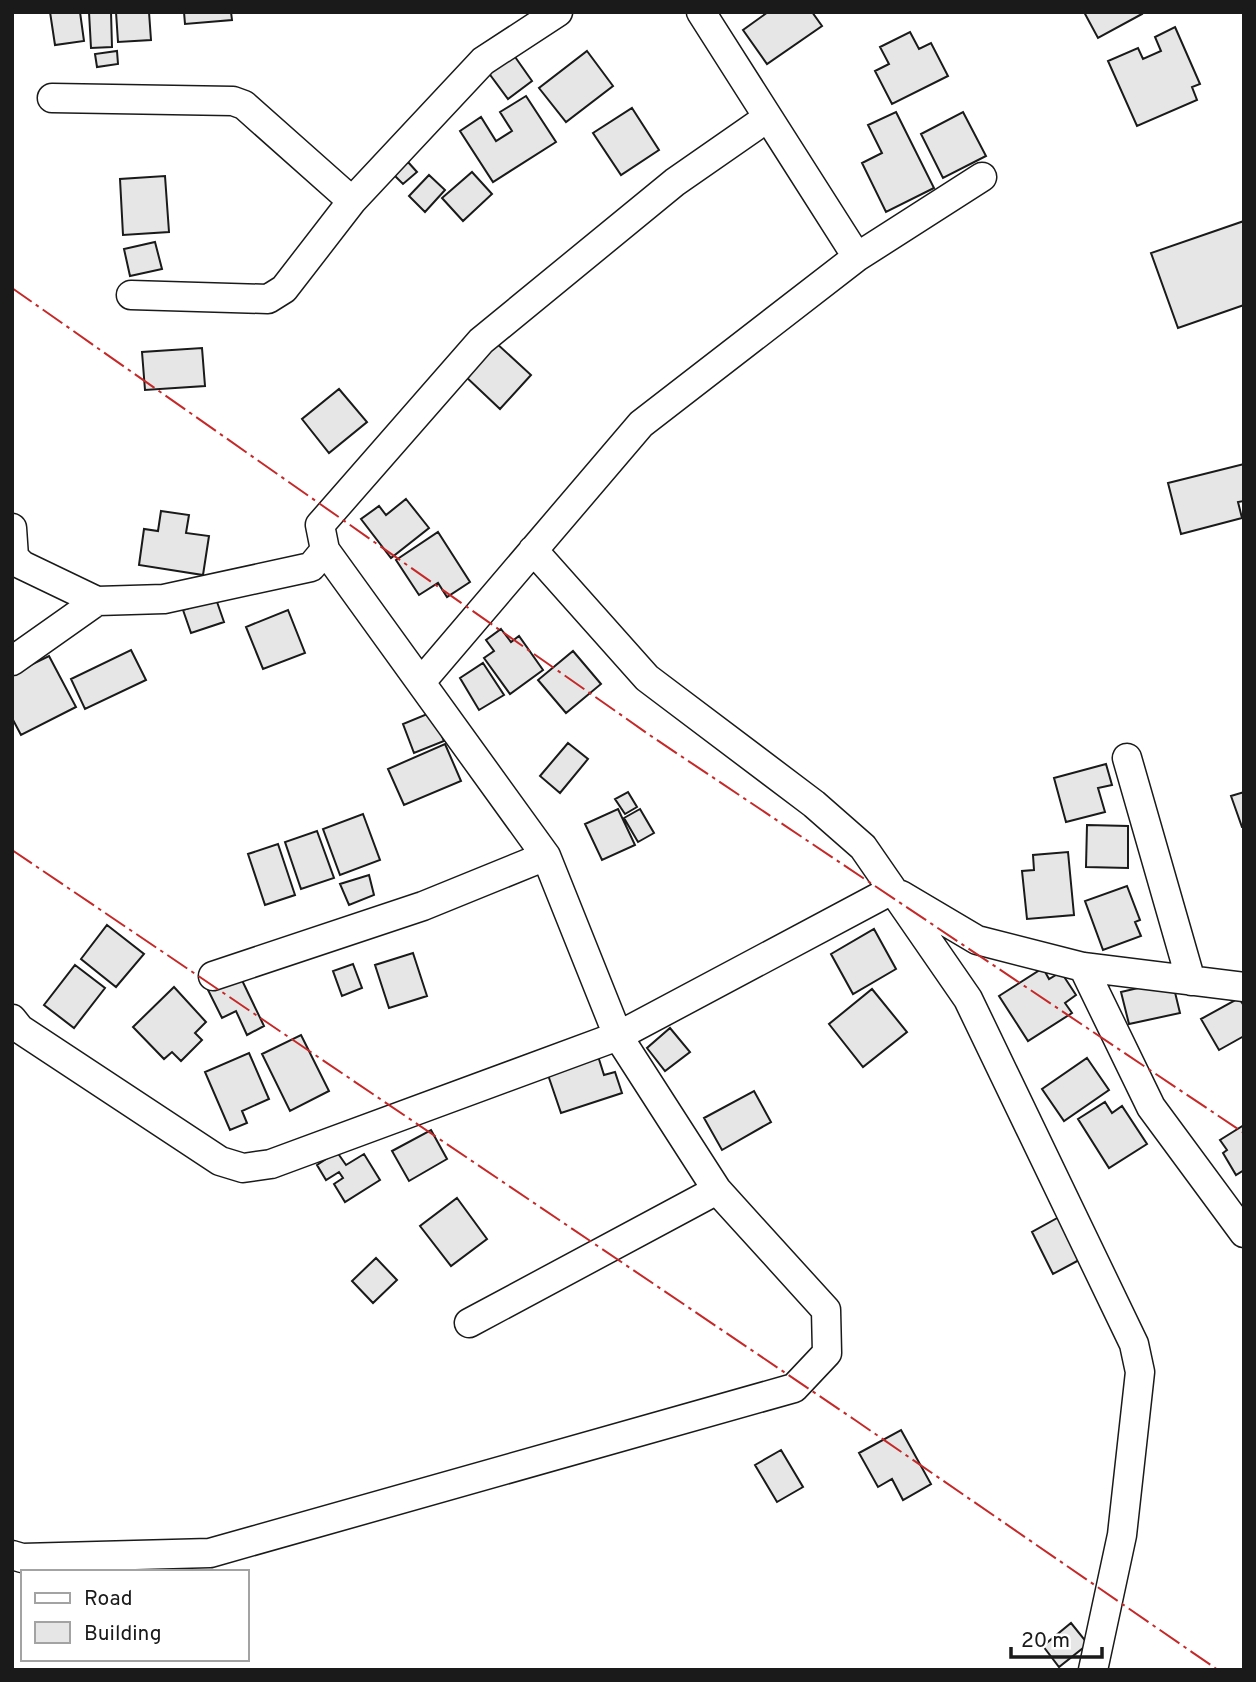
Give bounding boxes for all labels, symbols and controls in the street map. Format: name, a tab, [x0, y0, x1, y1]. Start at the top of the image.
legend	[21, 1570, 248, 1661]
text: Road	[84, 1586, 133, 1613]
scale bar	[1011, 1616, 1102, 1660]
text: Building	[84, 1621, 162, 1648]
text: 20 m	[1021, 1628, 1070, 1655]

